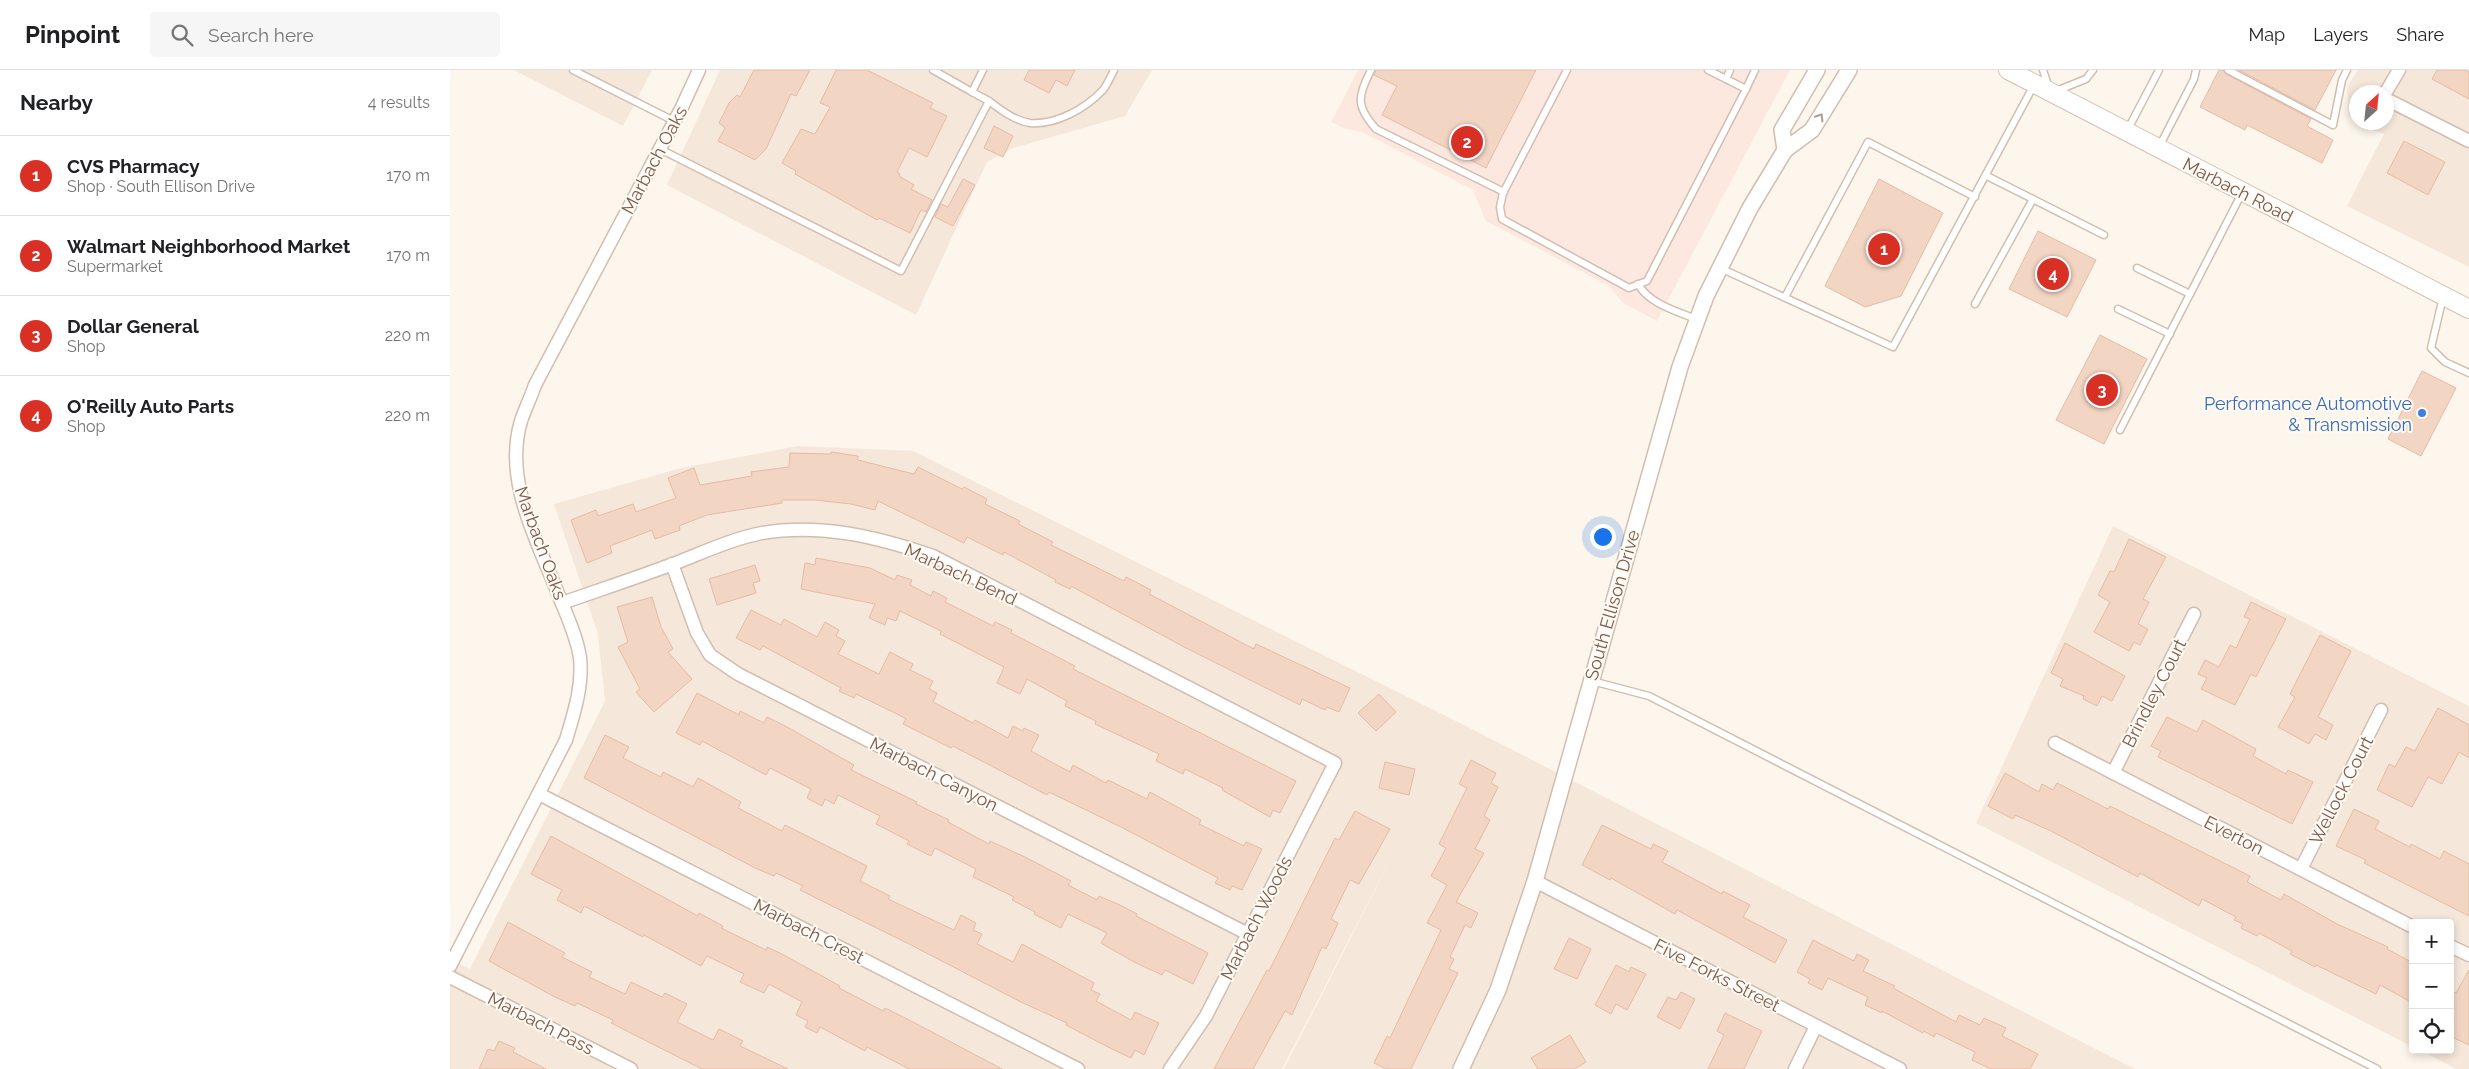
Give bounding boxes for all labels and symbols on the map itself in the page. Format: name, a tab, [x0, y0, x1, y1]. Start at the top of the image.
north arrow	[2349, 85, 2394, 130]
street label: Marbach Oaks	[617, 102, 691, 218]
one-way arrow	[1813, 113, 1823, 122]
pin: 2	[1451, 123, 1483, 161]
street label: Marbach Road	[2179, 153, 2297, 227]
pin: 1	[1868, 230, 1900, 268]
pin: 4	[2037, 255, 2069, 293]
pin: 3	[2086, 371, 2118, 409]
place label: Performance Automotive & Transmission	[2204, 393, 2412, 435]
marker: Performance Automotive & Transmission	[2416, 407, 2428, 419]
street label: Marbach Oaks	[511, 483, 571, 603]
your location	[1590, 524, 1616, 550]
street label: South Ellison Drive	[1580, 527, 1644, 683]
street label: Marbach Bend	[901, 539, 1021, 609]
street label: Brindley Court	[2118, 635, 2190, 751]
street label: Wellock Court	[2305, 732, 2377, 848]
street label: Marbach Canyon	[867, 733, 1001, 815]
street label: Everton	[2201, 811, 2267, 859]
street label: Marbach Woods	[1216, 852, 1296, 983]
street label: Marbach Crest	[750, 894, 868, 968]
street label: Five Forks Street	[1650, 934, 1784, 1016]
street label: Marbach Pass	[485, 987, 598, 1059]

